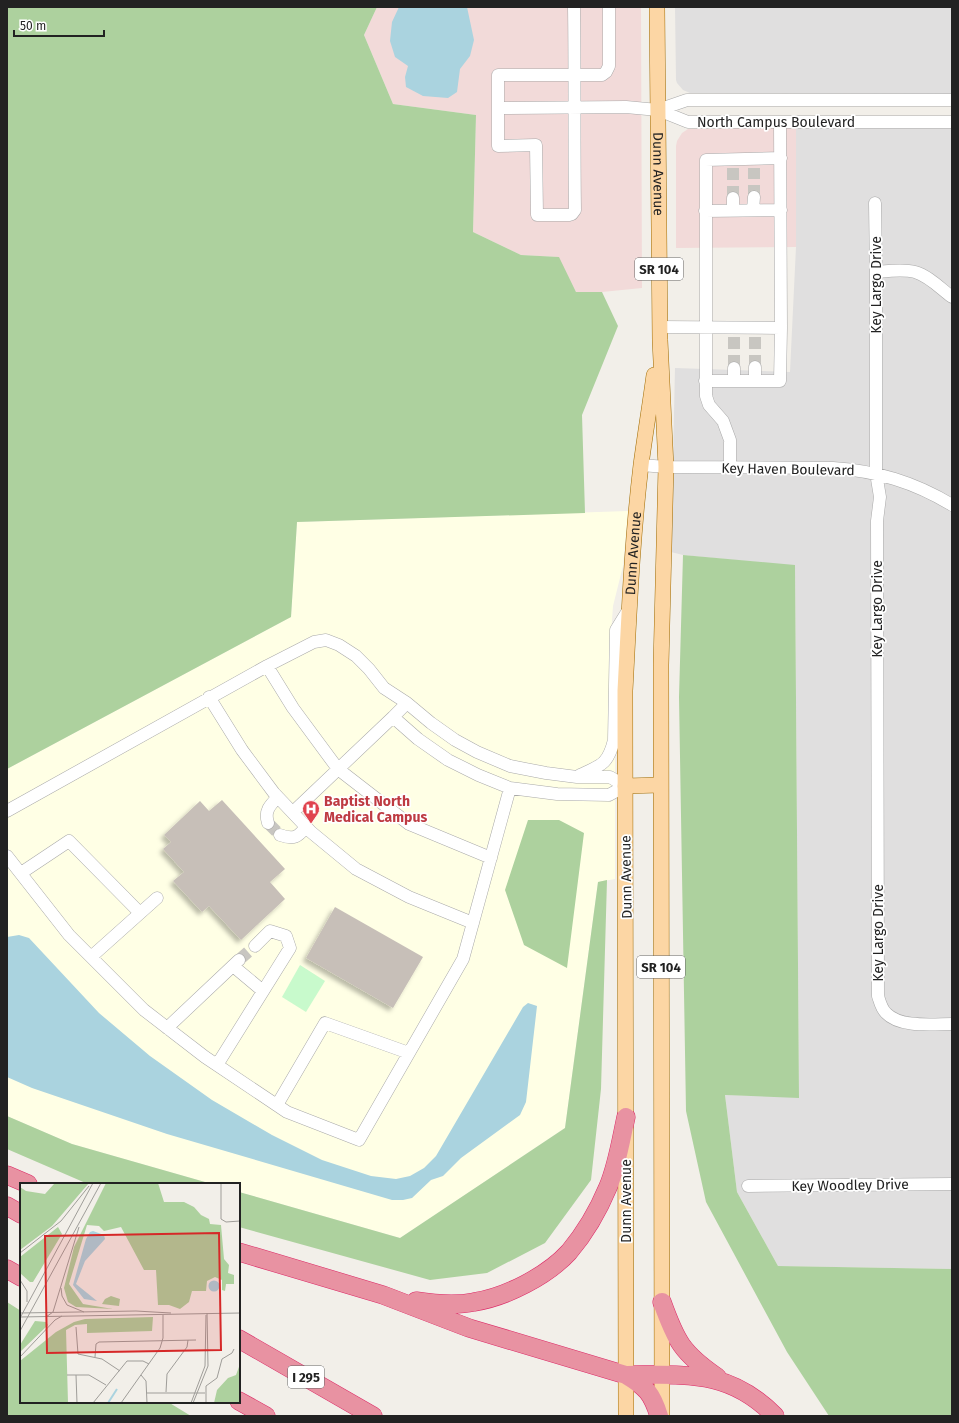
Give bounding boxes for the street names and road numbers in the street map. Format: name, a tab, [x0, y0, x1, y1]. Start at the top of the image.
street label: North Campus Boulevard	[697, 114, 855, 131]
street label: Dunn Avenue	[649, 132, 667, 216]
street label: Key Largo Drive	[868, 236, 885, 334]
road number: SR 104	[635, 258, 683, 280]
street label: Key Haven Boulevard	[721, 460, 855, 479]
street label: Dunn Avenue	[622, 511, 645, 596]
street label: Key Largo Drive	[869, 560, 886, 658]
street label: Dunn Avenue	[617, 835, 636, 919]
street label: Key Largo Drive	[870, 884, 887, 982]
road number: SR 104	[637, 956, 685, 978]
street label: Dunn Avenue	[618, 1159, 635, 1243]
street label: Key Woodley Drive	[791, 1176, 909, 1195]
road number: I 295	[288, 1366, 324, 1388]

